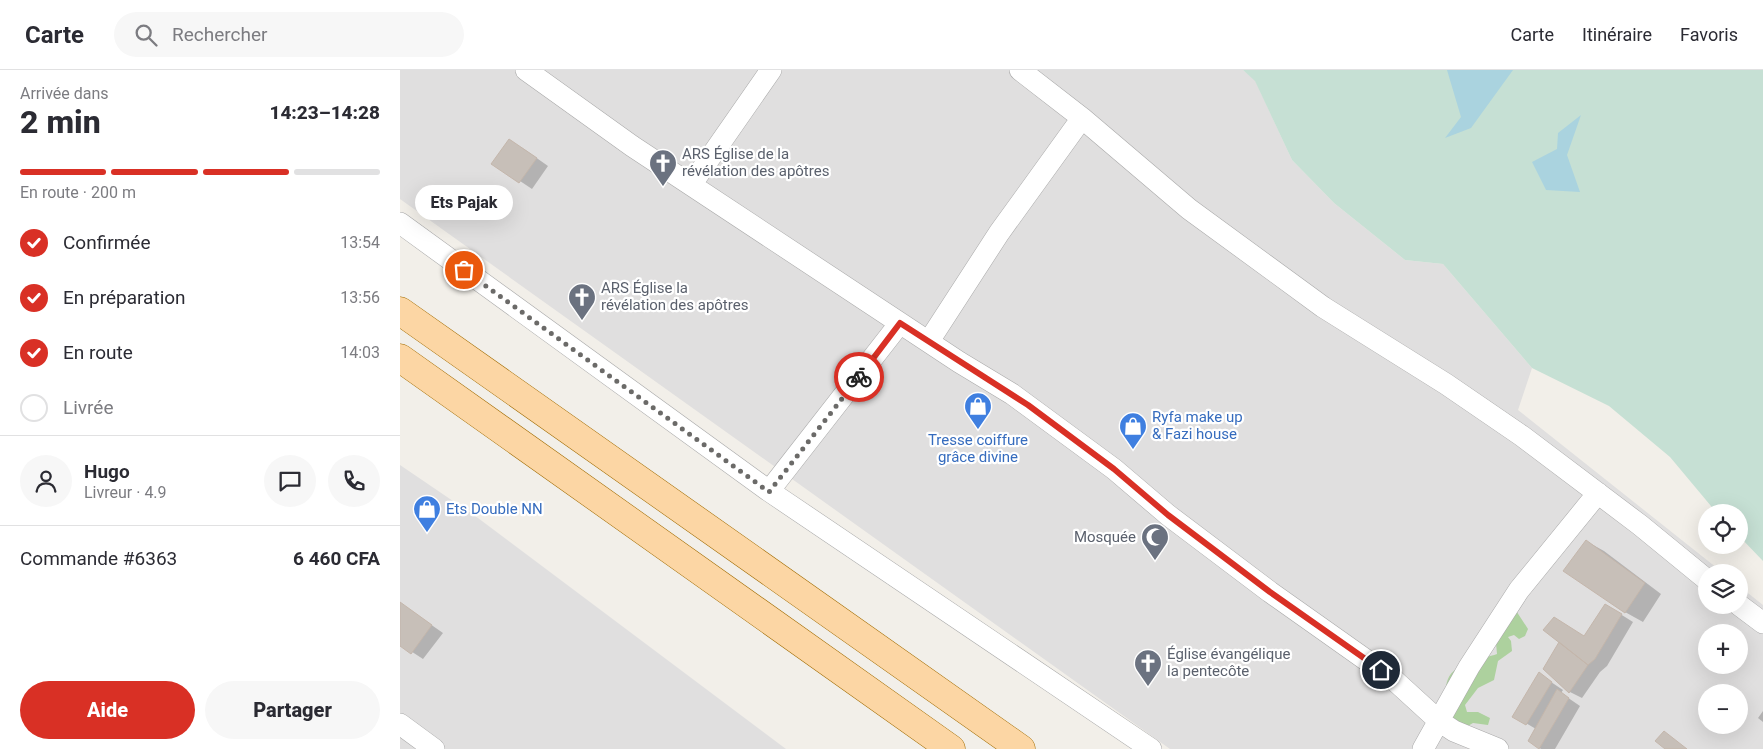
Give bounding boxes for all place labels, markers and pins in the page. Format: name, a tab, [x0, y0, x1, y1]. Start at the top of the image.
place label: ARS Église de la révélation des apôtres	[682, 145, 829, 180]
church icon: ARS Église de la révélation des apôtres	[648, 148, 678, 187]
callout: Ets Pajak	[415, 185, 513, 220]
pin	[443, 249, 485, 291]
place label: ARS Église la révélation des apôtres	[601, 279, 748, 314]
church icon: ARS Église la révélation des apôtres	[567, 282, 597, 321]
shop icon: Tresse coiffure grâce divine	[963, 391, 993, 430]
place label: Ryfa make up & Fazi house	[1152, 408, 1243, 443]
shop icon: Ryfa make up & Fazi house	[1118, 411, 1148, 450]
place label: Tresse coiffure grâce divine	[928, 431, 1028, 466]
shop icon: Ets Double NN	[412, 494, 442, 533]
place label: Ets Double NN	[446, 500, 543, 518]
mosque icon: Mosquée	[1140, 522, 1170, 561]
place label: Mosquée	[1074, 528, 1136, 546]
place label: Église évangélique la pentecôte	[1167, 645, 1290, 680]
church icon: Église évangélique la pentecôte	[1133, 648, 1163, 687]
pin	[1360, 649, 1402, 691]

